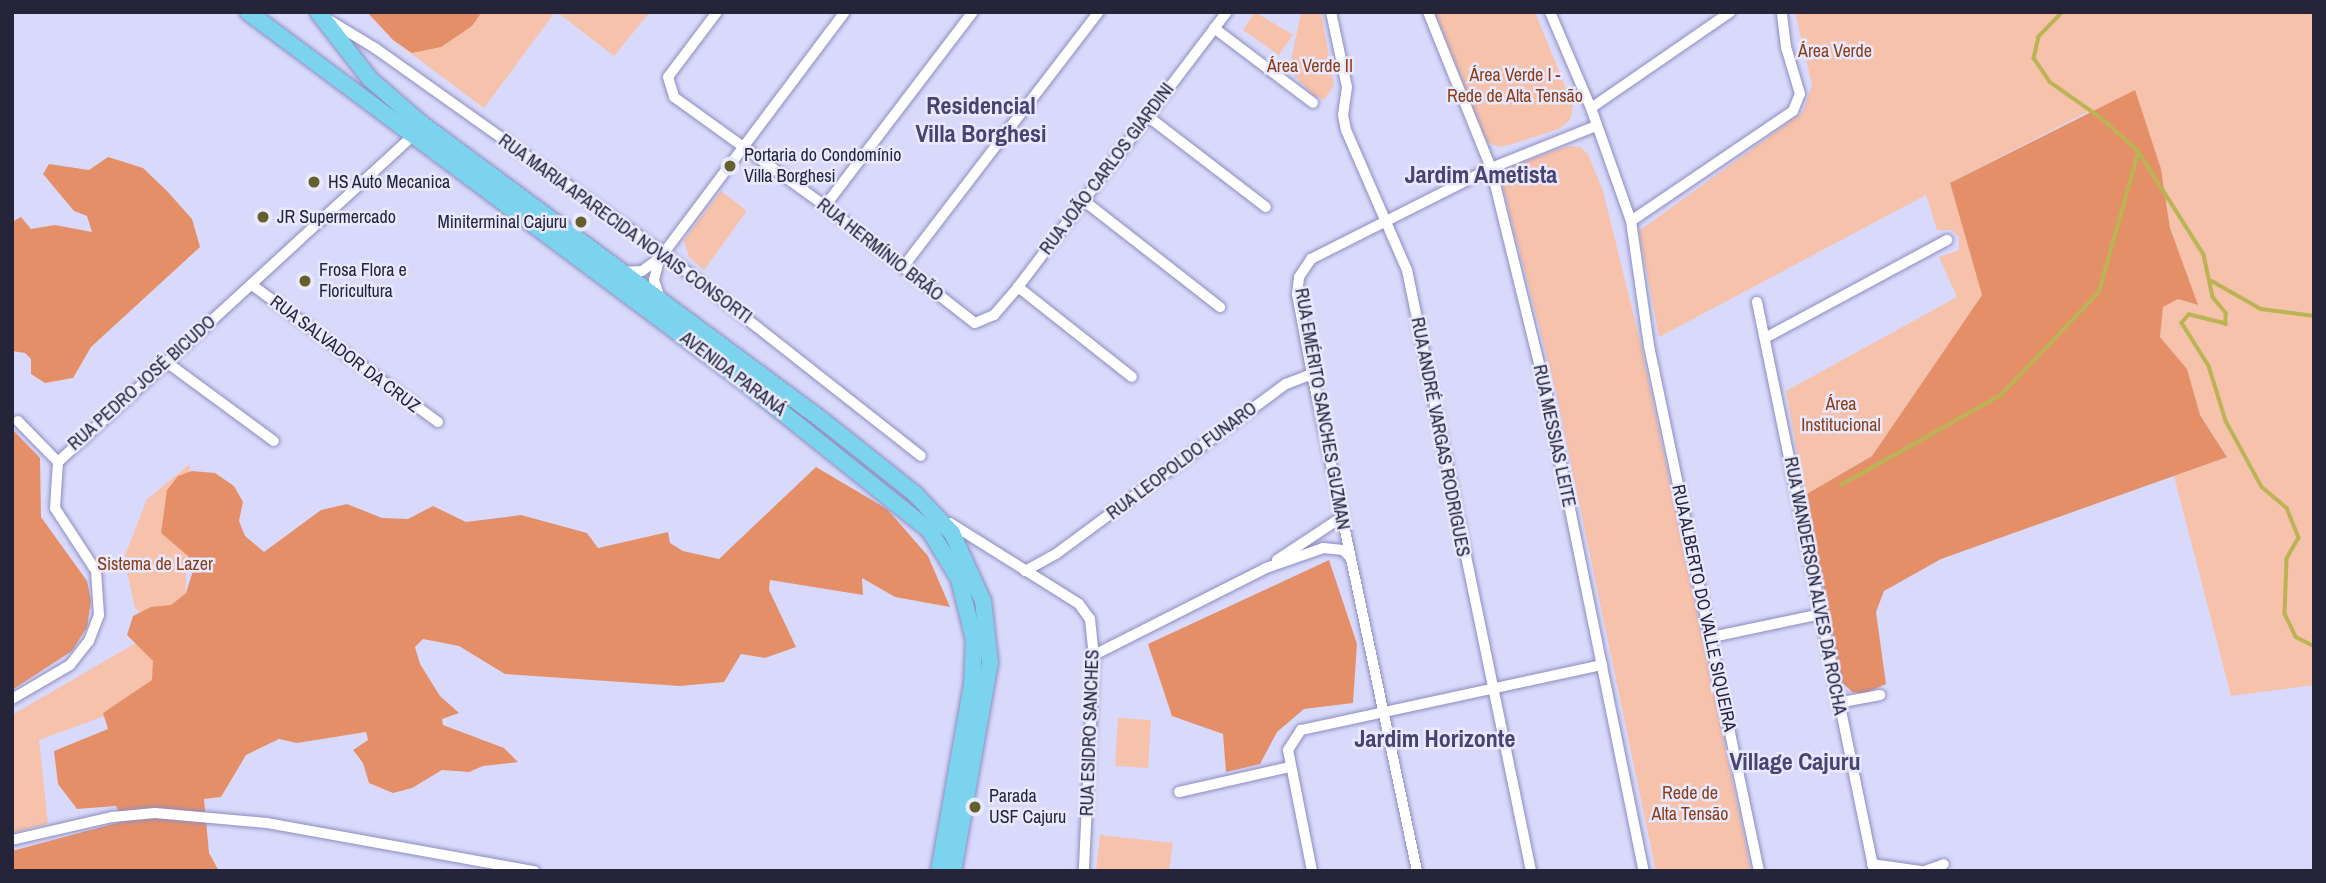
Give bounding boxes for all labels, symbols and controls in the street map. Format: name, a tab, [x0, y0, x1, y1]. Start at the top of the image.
park label: Área Verde	[1798, 40, 1872, 62]
park label: Área Verde II	[1267, 55, 1353, 77]
park label: Área Verde I - Rede de Alta Tensão	[1446, 65, 1584, 108]
street label: RUA JOÃO CARLOS GIARDINI	[1035, 79, 1179, 259]
district label: Residencial Villa Borghesi	[916, 92, 1046, 148]
street label: RUA MARIA APARECIDA NOVAIS CONSORTI	[493, 129, 757, 329]
place label: Portaria do Condomínio Villa Borghesi	[744, 145, 902, 188]
marker: Portaria do Condomínio Villa Borghesi	[722, 158, 738, 174]
district label: Jardim Ametista	[1404, 161, 1558, 189]
place label: HS Auto Mecanica	[328, 171, 451, 193]
marker: HS Auto Mecanica	[306, 174, 322, 190]
street label: RUA HERMÍNIO BRÃO	[812, 194, 948, 306]
place label: JR Supermercado	[277, 206, 396, 228]
marker: JR Supermercado	[255, 209, 271, 225]
place label: Miniterminal Cajuru	[437, 211, 567, 233]
marker: Miniterminal Cajuru	[573, 214, 589, 230]
place label: Frosa Flora e Floricultura	[319, 260, 407, 302]
marker: Frosa Flora e Floricultura	[297, 273, 313, 289]
street label: RUA EMÉRITO SANCHES GUZMAN	[1290, 286, 1354, 532]
street label: RUA SALVADOR DA CRUZ	[265, 290, 425, 418]
street label: RUA PEDRO JOSÉ BICUDO	[63, 311, 221, 455]
street label: RUA ANDRÉ VARGAS RODRIGUES	[1406, 315, 1474, 559]
street label: AVENIDA PARANÁ	[676, 327, 790, 421]
street label: RUA MESSIAS LEITE	[1528, 362, 1580, 510]
park label: Área Institucional	[1801, 394, 1881, 436]
street label: RUA LEOPOLDO FUNARO	[1102, 397, 1262, 525]
street label: RUA WANDERSON ALVES DA ROCHA	[1779, 454, 1851, 718]
street label: RUA ALBERTO DO VALLE SIQUEIRA	[1667, 482, 1741, 734]
park label: Sistema de Lazer	[97, 553, 213, 575]
street label: RUA ESIDRO SANCHES	[1076, 649, 1104, 817]
district label: Jardim Horizonte	[1355, 725, 1515, 753]
district label: Village Cajuru	[1730, 748, 1860, 776]
park label: Rede de Alta Tensão	[1651, 783, 1729, 826]
place label: Parada USF Cajuru	[989, 786, 1066, 828]
marker: Parada USF Cajuru	[967, 799, 983, 815]

